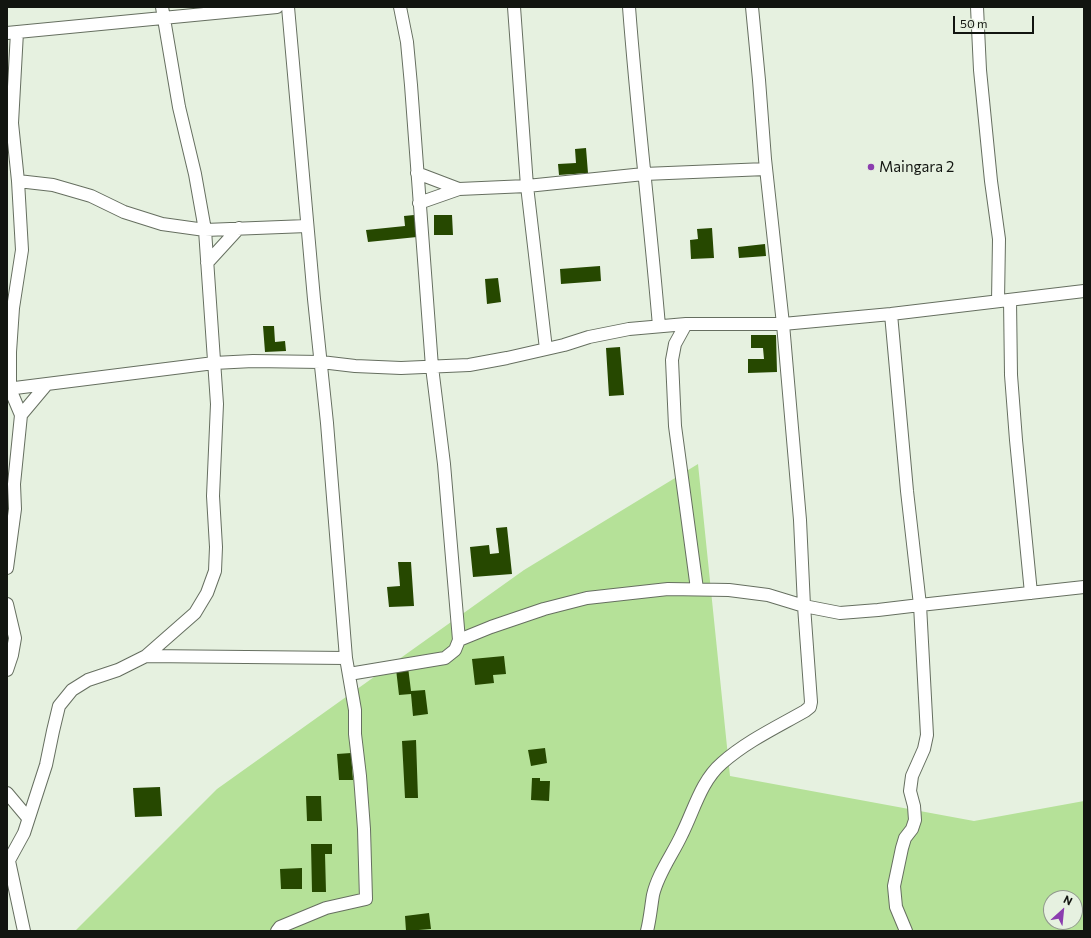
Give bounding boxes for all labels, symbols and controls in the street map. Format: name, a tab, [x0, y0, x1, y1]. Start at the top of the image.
scale bar	[955, 8, 1036, 34]
text: 50 m	[960, 16, 988, 30]
place label: Maingara 2	[879, 158, 954, 176]
marker: Maingara 2	[866, 162, 876, 172]
north arrow	[1043, 890, 1083, 930]
text: N	[1062, 892, 1075, 907]

